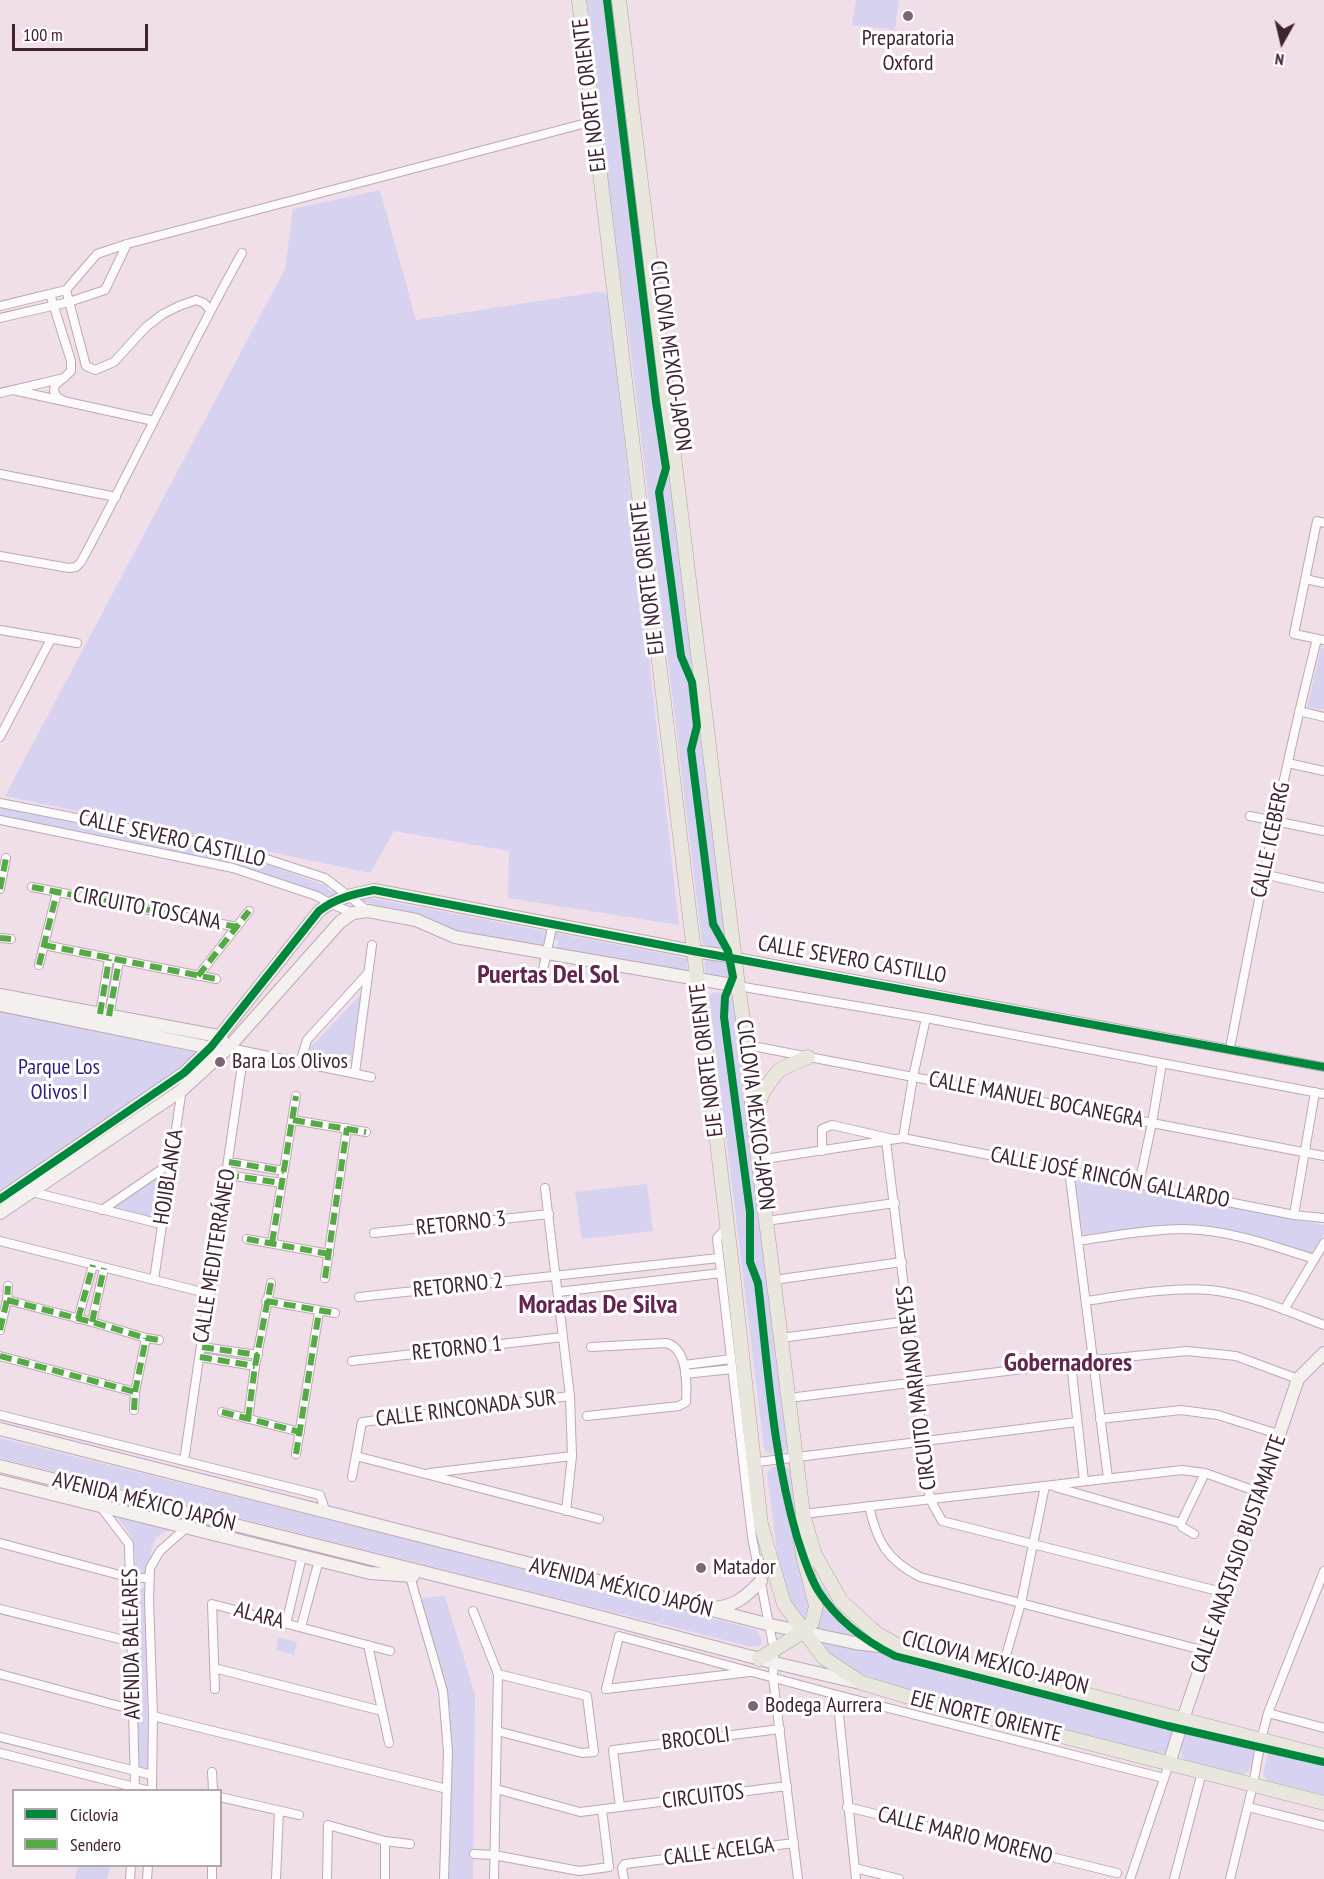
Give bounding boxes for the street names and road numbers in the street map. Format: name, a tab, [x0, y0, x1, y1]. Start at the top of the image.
street label: EJE NORTE ORIENTE	[567, 17, 613, 173]
street label: CICLOVIA MEXICO-JAPON	[644, 259, 696, 453]
street label: EJE NORTE ORIENTE	[625, 500, 671, 656]
street label: CALLE ICEBERG	[1246, 780, 1296, 900]
street label: CALLE SEVERO CASTILLO	[76, 805, 268, 873]
street label: CIRCUITO TOSCANA	[71, 882, 223, 936]
street label: CALLE SEVERO CASTILLO	[756, 930, 948, 990]
street label: EJE NORTE ORIENTE	[684, 982, 730, 1138]
street label: CICLOVIA MEXICO-JAPON	[730, 1018, 780, 1212]
street label: CALLE MANUEL BOCANEGRA	[926, 1066, 1146, 1134]
street label: HOJIBLANCA	[148, 1128, 190, 1226]
street label: CALLE JOSÉ RINCÓN GALLARDO	[988, 1142, 1232, 1214]
street label: CALLE MEDITERRÁNEO	[188, 1167, 242, 1345]
street label: RETORNO 3	[415, 1206, 507, 1242]
street label: RETORNO 2	[412, 1268, 504, 1304]
street label: CIRCUITO MARIANO REYES	[891, 1284, 943, 1492]
street label: RETORNO 1	[411, 1331, 503, 1367]
street label: CALLE RINCONADA SUR	[374, 1385, 558, 1433]
street label: CALLE ANASTASIO BUSTAMANTE	[1186, 1431, 1292, 1677]
street label: AVENIDA MÉXICO JAPÓN	[50, 1467, 238, 1537]
street label: AVENIDA MÉXICO JAPÓN	[527, 1553, 715, 1623]
street label: AVENIDA BALEARES	[117, 1568, 147, 1720]
street label: ALARA	[231, 1597, 287, 1635]
street label: CICLOVIA MEXICO-JAPON	[899, 1625, 1091, 1701]
street label: EJE NORTE ORIENTE	[908, 1686, 1064, 1748]
street label: BROCOLI	[660, 1722, 732, 1756]
street label: CIRCUITOS	[661, 1779, 745, 1815]
street label: CALLE MARIO MORENO	[875, 1802, 1055, 1870]
street label: CALLE ACELGA	[662, 1832, 776, 1872]

